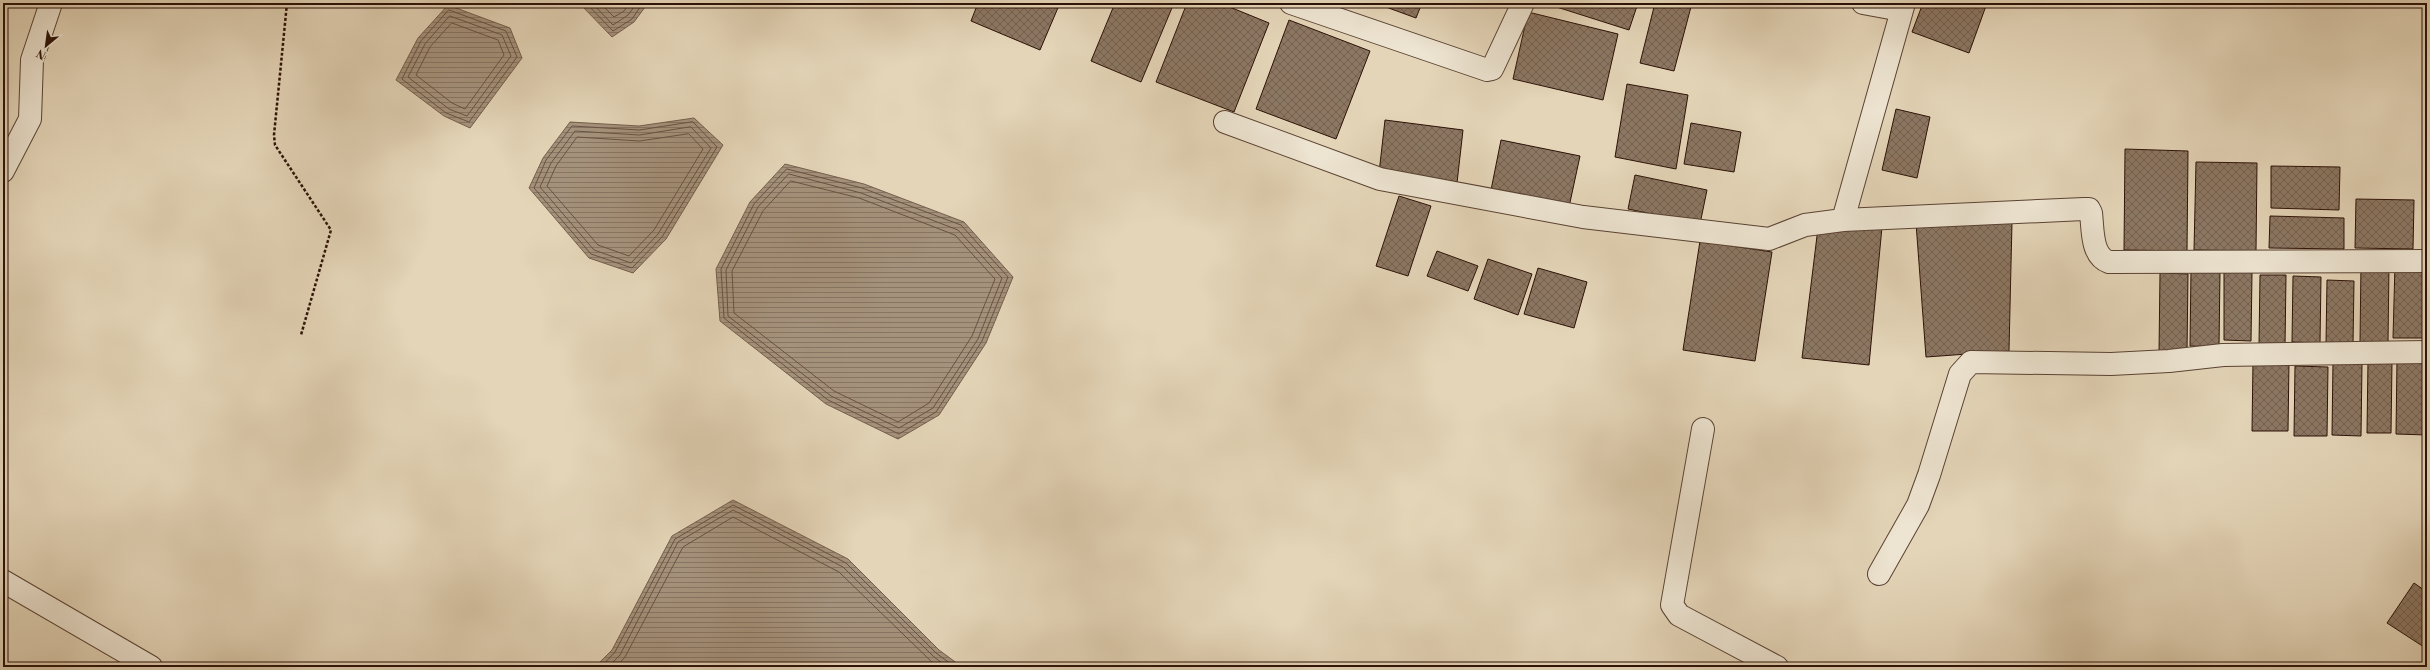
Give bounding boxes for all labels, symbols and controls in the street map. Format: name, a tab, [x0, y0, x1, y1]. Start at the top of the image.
north arrow	[26, 26, 66, 66]
text: N	[34, 45, 49, 62]

